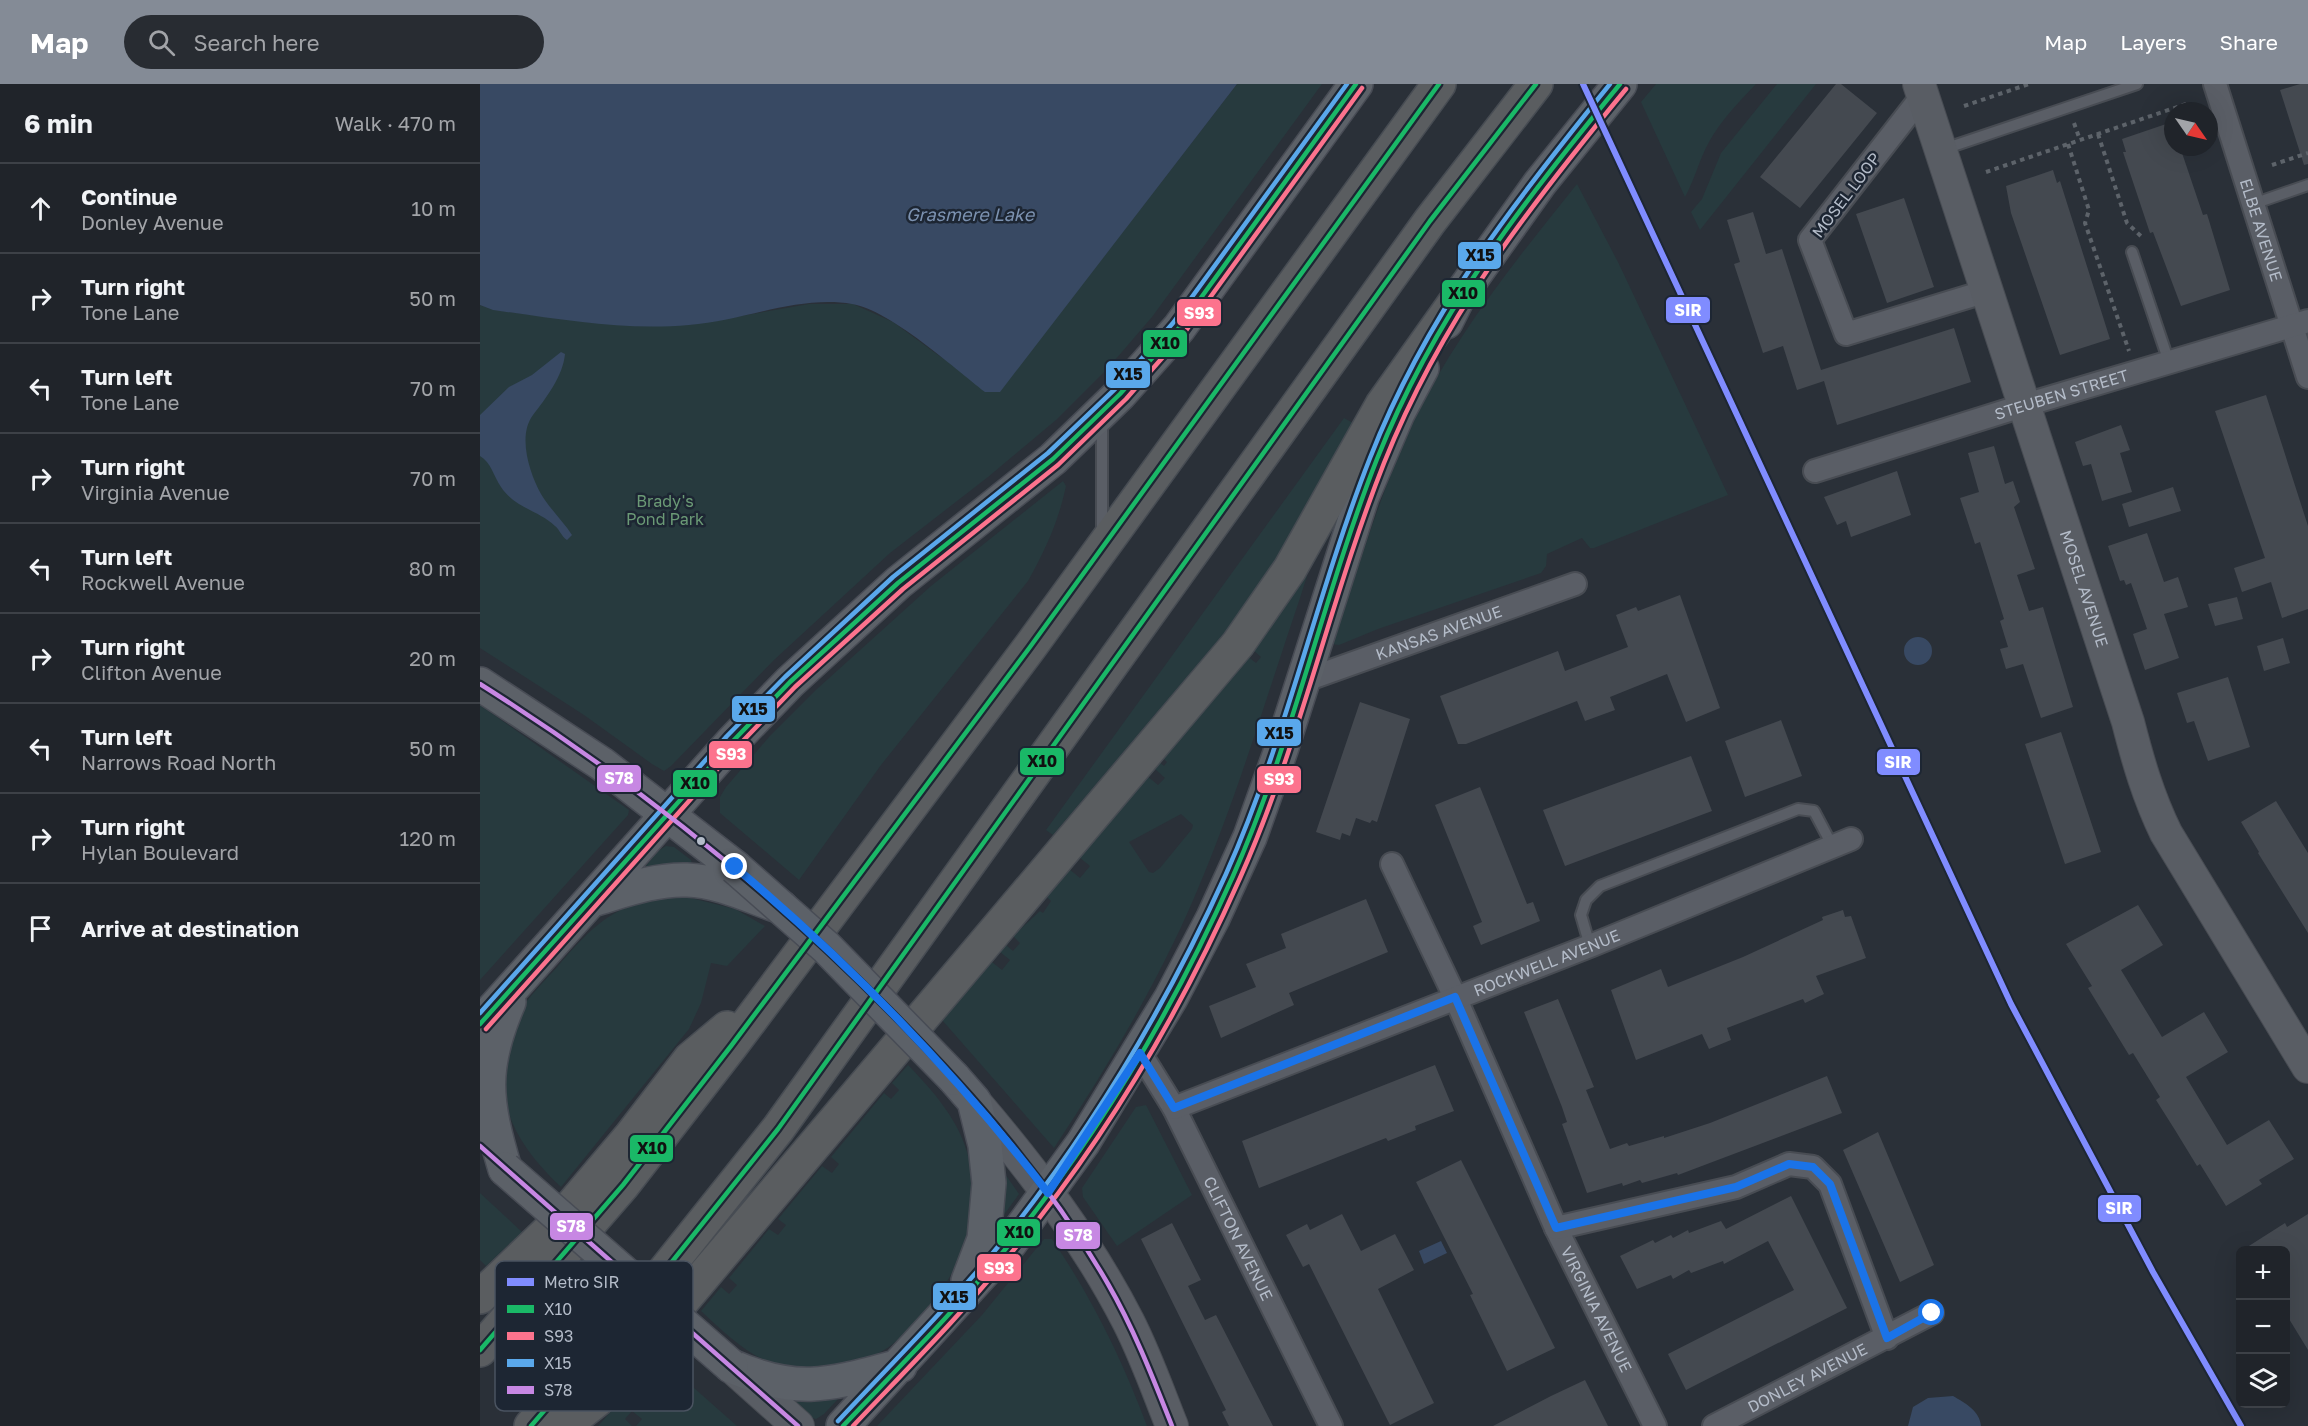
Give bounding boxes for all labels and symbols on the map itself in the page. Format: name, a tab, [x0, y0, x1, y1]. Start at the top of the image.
north arrow	[2164, 102, 2218, 156]
street label: MOSEL LOOP	[1808, 149, 1884, 241]
street label: ELBE AVENUE	[2236, 176, 2287, 284]
water label: Grasmere Lake	[906, 203, 1036, 225]
line badge: X15	[1457, 241, 1502, 270]
text: X15	[1465, 245, 1495, 265]
line badge: X10	[1441, 279, 1486, 308]
text: X10	[1448, 283, 1478, 303]
line badge: SIR	[1665, 296, 1711, 324]
line badge: S93	[1176, 298, 1222, 327]
text: SIR	[1674, 300, 1702, 320]
text: S93	[1184, 303, 1215, 323]
line badge: X10	[1142, 329, 1188, 358]
text: X10	[1150, 333, 1180, 353]
line badge: X15	[1105, 360, 1151, 389]
text: X15	[1113, 364, 1143, 384]
street label: STEUBEN STREET	[1992, 365, 2131, 424]
park label: Brady's Pond Park	[626, 491, 704, 529]
street label: MOSEL AVENUE	[2056, 527, 2113, 650]
street label: KANSAS AVENUE	[1373, 601, 1504, 664]
line badge: X15	[731, 695, 776, 723]
text: X15	[738, 699, 768, 719]
line badge: X15	[1256, 718, 1302, 747]
text: X15	[1264, 723, 1294, 743]
line badge: S93	[708, 740, 753, 769]
text: S93	[716, 744, 747, 764]
line badge: X10	[1019, 747, 1065, 776]
line badge: SIR	[1876, 748, 1921, 776]
text: X10	[1027, 751, 1057, 771]
text: SIR	[1884, 752, 1912, 772]
line badge: S78	[596, 764, 642, 793]
line badge: S93	[1256, 765, 1302, 794]
text: S78	[604, 768, 634, 788]
line badge: X10	[672, 769, 718, 798]
text: S93	[1264, 769, 1295, 789]
text: X10	[680, 773, 710, 793]
unlabelled marker	[695, 835, 707, 847]
route end	[721, 853, 747, 879]
street label: ROCKWELL AVENUE	[1471, 925, 1623, 1000]
line badge: X10	[629, 1134, 674, 1163]
text: X10	[637, 1138, 667, 1158]
street label: CLIFTON AVENUE	[1199, 1173, 1277, 1304]
line badge: SIR	[2097, 1194, 2142, 1223]
text: SIR	[2105, 1198, 2133, 1218]
line badge: S78	[549, 1212, 594, 1241]
text: S78	[556, 1216, 586, 1236]
line badge: X10	[996, 1218, 1041, 1247]
line badge: S78	[1055, 1221, 1101, 1250]
text: X10	[1004, 1222, 1034, 1242]
text: S78	[1063, 1225, 1093, 1245]
street label: VIRGINIA AVENUE	[1557, 1243, 1636, 1375]
line badge: S93	[976, 1253, 1022, 1282]
text: S93	[984, 1258, 1015, 1278]
legend	[495, 1261, 693, 1411]
text: Metro SIR	[544, 1272, 619, 1292]
line badge: X15	[932, 1282, 977, 1311]
text: X15	[939, 1287, 969, 1307]
text: X10	[544, 1299, 572, 1319]
route start	[1918, 1299, 1944, 1325]
text: S93	[544, 1326, 573, 1346]
street label: DONLEY AVENUE	[1744, 1338, 1870, 1417]
text: X15	[544, 1353, 572, 1373]
text: S78	[544, 1380, 572, 1400]

